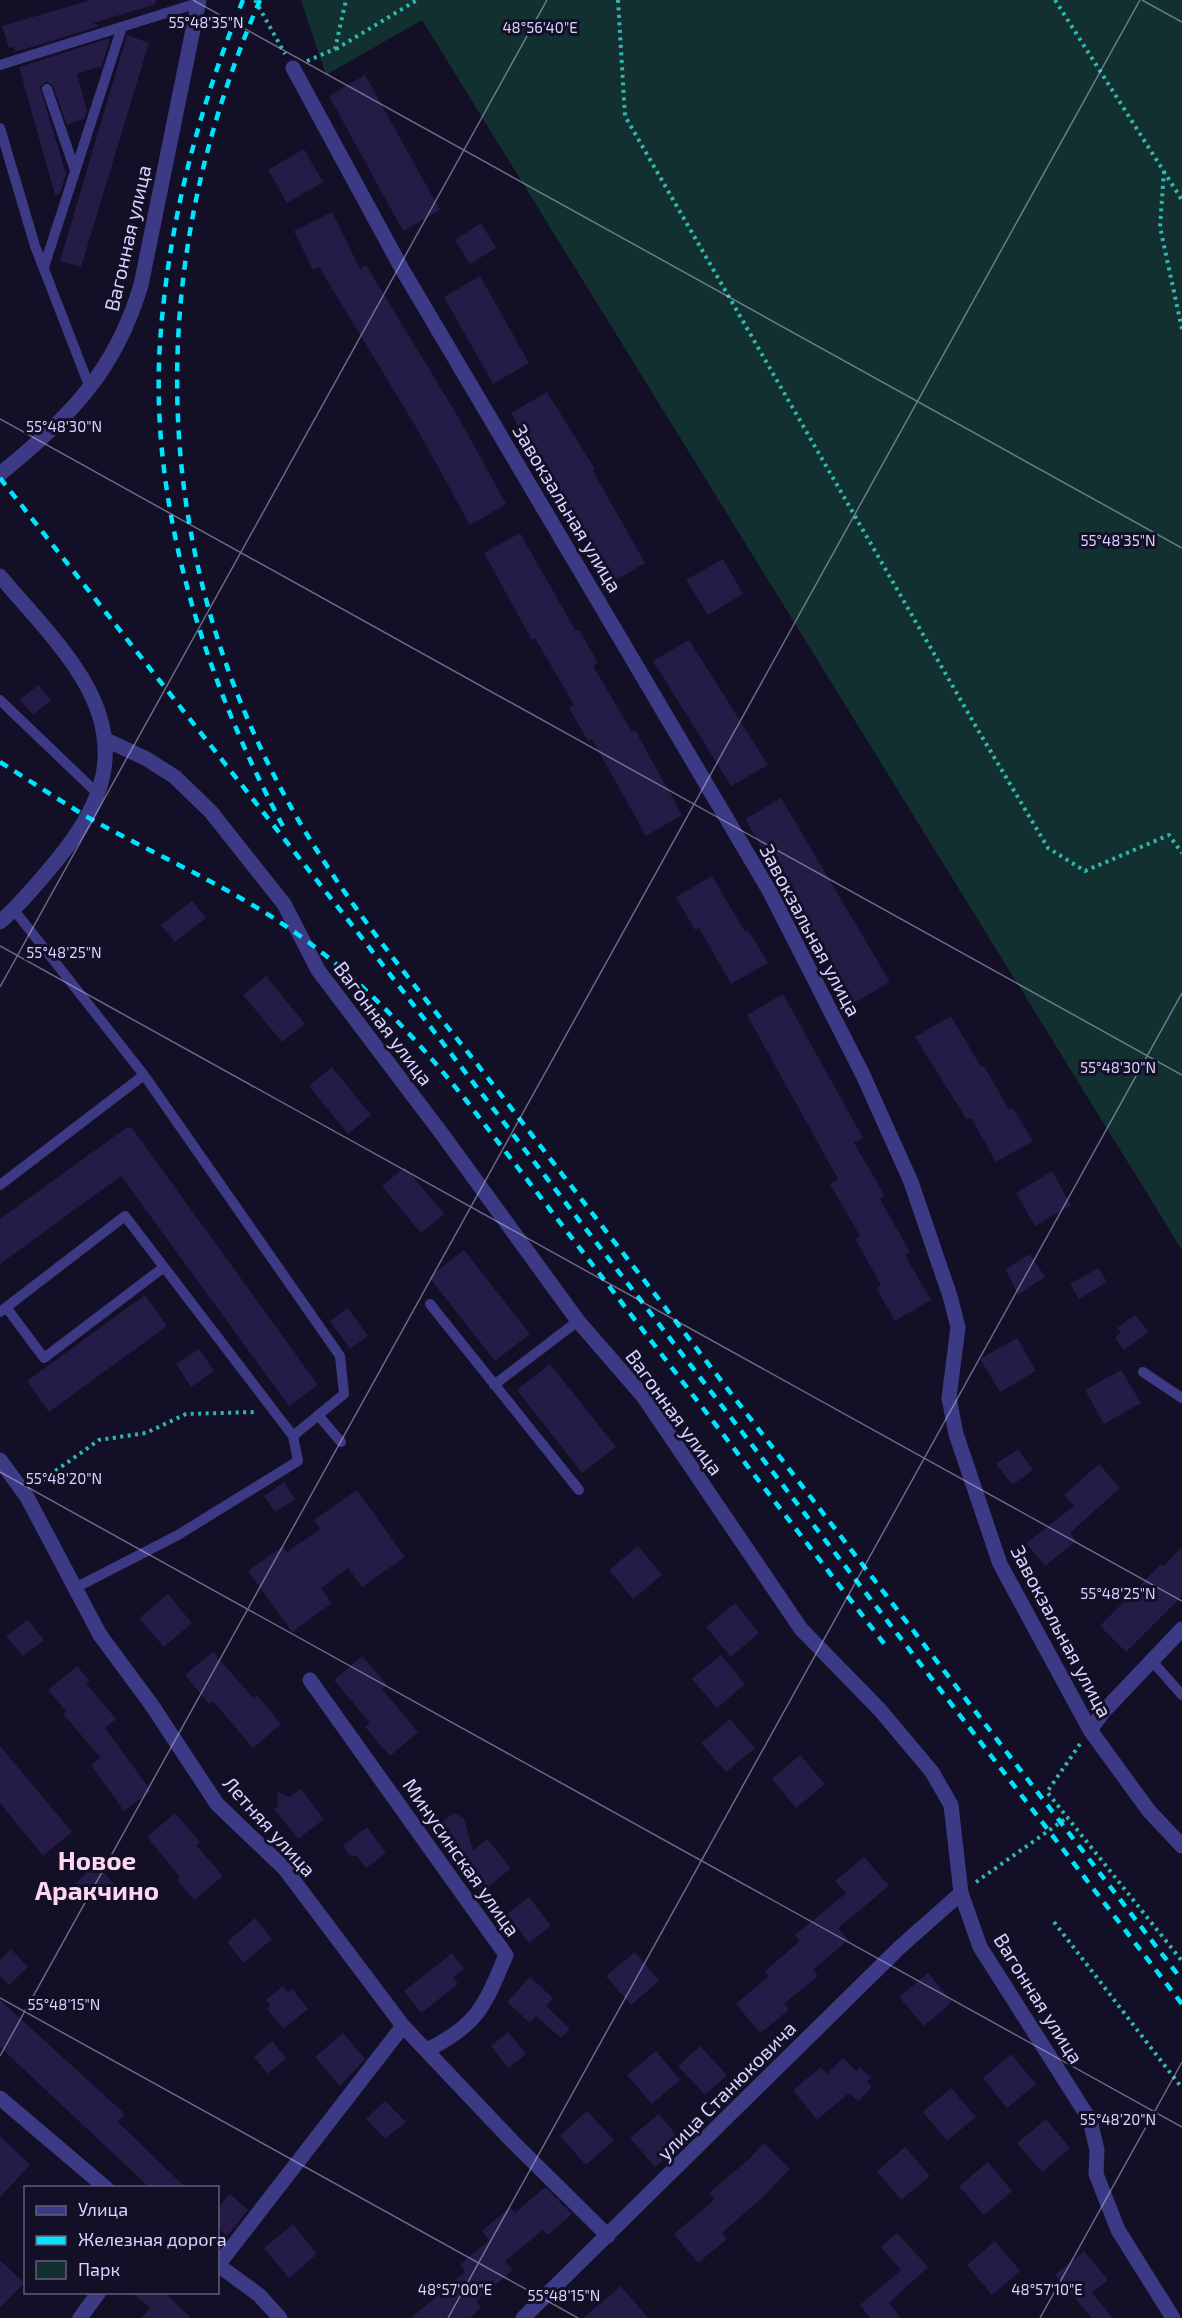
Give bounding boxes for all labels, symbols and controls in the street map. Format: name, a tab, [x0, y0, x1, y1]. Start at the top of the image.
text: 55°48'35"N	[168, 13, 244, 31]
text: 48°56'40"E	[502, 18, 578, 36]
street label: Вагонная улица	[99, 163, 156, 314]
text: 55°48'30"N	[26, 417, 102, 435]
street label: Завокзальная улица	[508, 420, 628, 597]
text: 55°48'35"N	[1080, 531, 1156, 549]
street label: Завокзальная улица	[755, 840, 867, 1021]
text: 55°48'25"N	[26, 943, 102, 961]
street label: Вагонная улица	[329, 956, 439, 1090]
text: 55°48'30"N	[1080, 1058, 1156, 1076]
street label: Вагонная улица	[621, 1345, 729, 1480]
text: 55°48'20"N	[26, 1469, 102, 1487]
street label: Завокзальная улица	[1006, 1541, 1118, 1722]
text: 55°48'25"N	[1080, 1584, 1156, 1602]
street label: Летняя улица	[218, 1771, 321, 1882]
street label: Минусинская улица	[398, 1773, 526, 1941]
district label: Новое Аракчино	[35, 1844, 159, 1905]
street label: Вагонная улица	[988, 1928, 1089, 2068]
text: 55°48'15"N	[28, 1995, 100, 2013]
street label: улица Станюковича	[652, 2016, 801, 2165]
text: 55°48'20"N	[1080, 2110, 1156, 2128]
legend	[24, 2186, 219, 2294]
text: Улица	[78, 2198, 128, 2220]
text: Железная дорога	[78, 2228, 227, 2250]
text: Парк	[78, 2258, 120, 2280]
text: 48°57'00"E	[418, 2280, 492, 2298]
text: 48°57'10"E	[1011, 2280, 1083, 2298]
text: 55°48'15"N	[528, 2286, 600, 2304]

